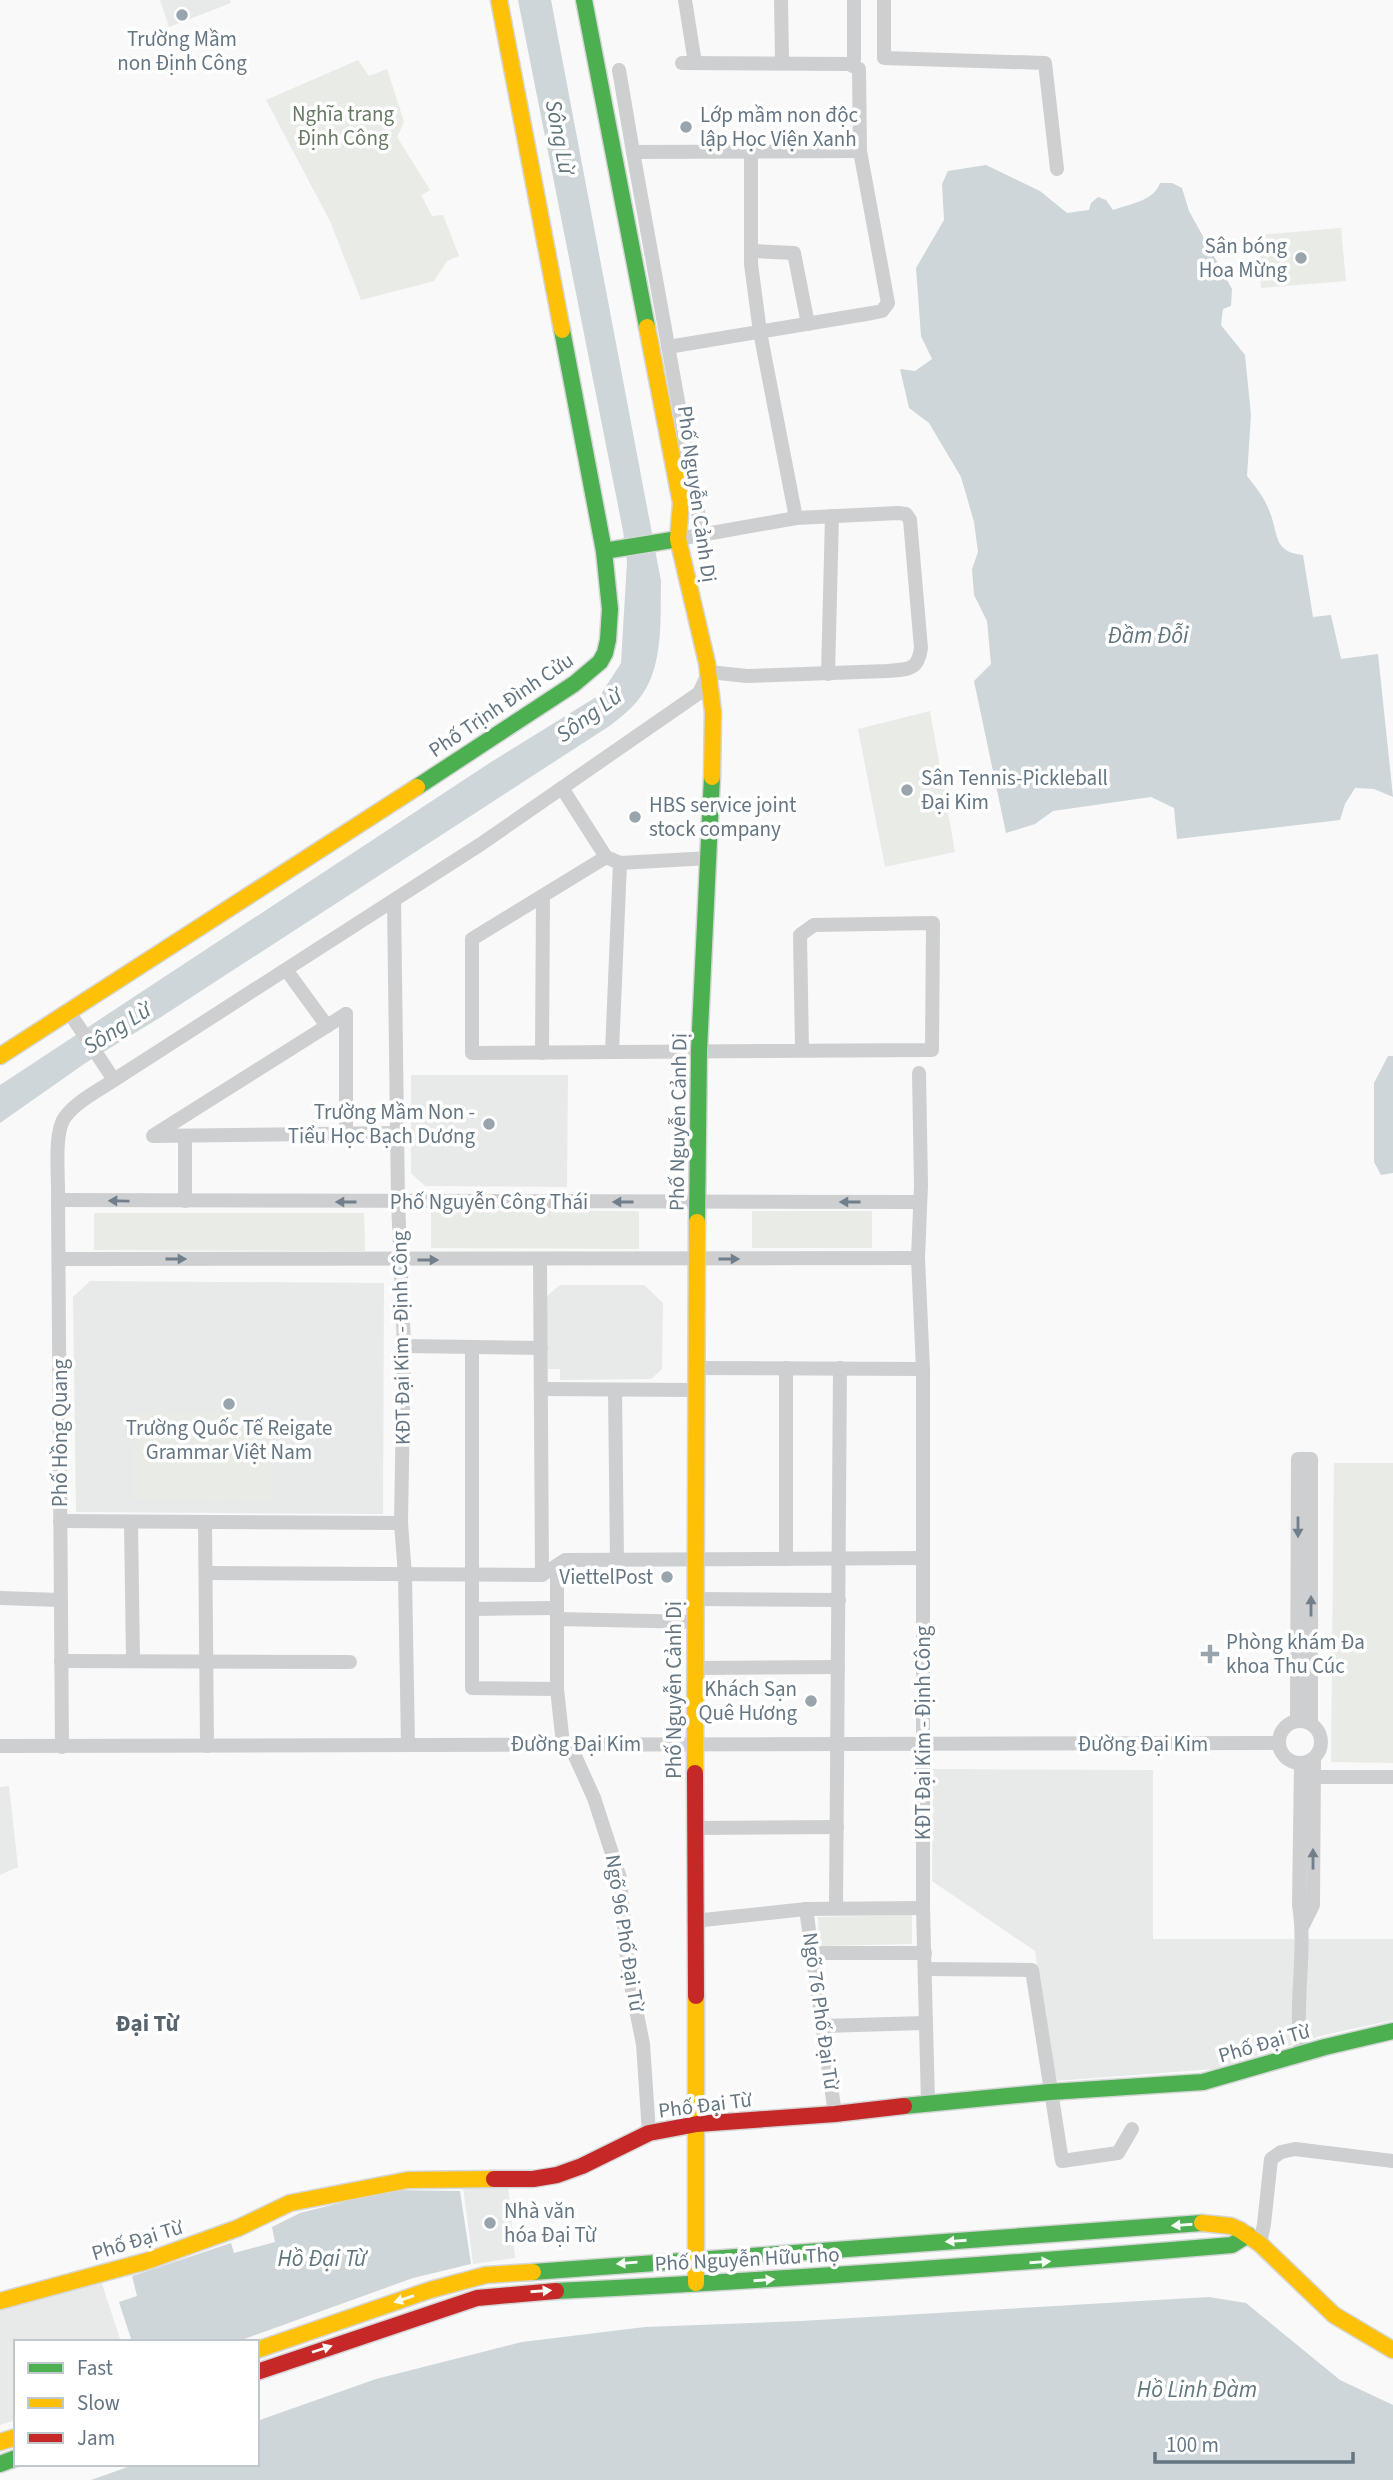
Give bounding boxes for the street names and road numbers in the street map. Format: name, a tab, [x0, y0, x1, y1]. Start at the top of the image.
street label: Phố Nguyễn Cảnh Dị	[670, 404, 724, 584]
street label: Phố Trịnh Đình Cửu	[423, 645, 579, 765]
street label: Phố Nguyễn Cảnh Dị	[661, 1033, 695, 1211]
street label: Phố Nguyễn Công Thái	[390, 1187, 588, 1217]
street label: KĐT Đại Kim - Định Công	[384, 1230, 418, 1445]
street label: Phố Hồng Quang	[45, 1358, 75, 1507]
street label: Phố Nguyễn Cảnh Dị	[659, 1601, 689, 1779]
street label: KĐT Đại Kim - Định Công	[908, 1625, 938, 1840]
street label: Đường Đại Kim	[511, 1729, 641, 1759]
street label: Đường Đại Kim	[1078, 1729, 1208, 1759]
street label: Ngõ 96 Phố Đại Từ	[598, 1852, 652, 2014]
street label: Ngõ 76 Phố Đại Từ	[795, 1930, 847, 2092]
street label: Phố Đại Từ	[1215, 2015, 1314, 2070]
street label: Phố Đại Từ	[657, 2084, 754, 2126]
street label: Phố Đại Từ	[88, 2212, 187, 2268]
street label: Phố Nguyễn Hữu Thọ	[654, 2239, 840, 2279]

